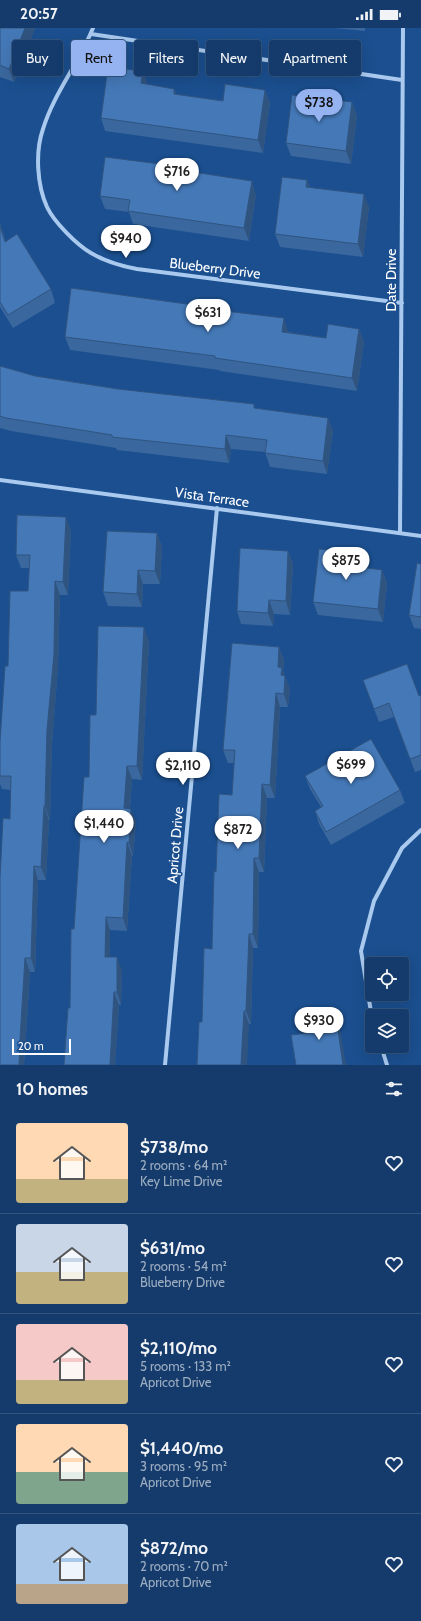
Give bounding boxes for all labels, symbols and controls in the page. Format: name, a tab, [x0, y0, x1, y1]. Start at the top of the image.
text: 20:57	[20, 5, 58, 23]
chip: Buy	[12, 40, 63, 76]
chip: Rent	[71, 40, 126, 76]
chip: Filters	[134, 40, 198, 76]
chip: New	[206, 40, 261, 76]
chip: Apartment	[269, 40, 361, 76]
pin: $738	[295, 89, 343, 123]
text: $738	[304, 94, 334, 110]
pin: $716	[153, 158, 201, 192]
text: $716	[164, 163, 190, 179]
pin: $940	[102, 225, 150, 259]
text: $940	[110, 230, 142, 246]
street label: Date Drive	[382, 248, 400, 312]
street label: Blueberry Drive	[168, 253, 262, 283]
pin: $631	[184, 299, 232, 333]
text: $631	[195, 304, 221, 320]
street label: Vista Terrace	[174, 483, 250, 511]
pin: $875	[322, 547, 370, 581]
text: $875	[331, 552, 361, 568]
pin: $699	[327, 751, 375, 785]
pin: $2,110	[150, 752, 216, 786]
text: $699	[336, 756, 366, 772]
text: $2,110	[165, 757, 201, 773]
street label: Apricot Drive	[163, 806, 187, 884]
pin: $1,440	[71, 810, 137, 844]
text: $1,440	[84, 815, 124, 831]
pin: $872	[214, 816, 262, 850]
text: $872	[224, 821, 252, 837]
map controls	[365, 957, 409, 1053]
button: locate	[365, 957, 409, 1001]
pin: $930	[295, 1007, 343, 1041]
button: layers	[365, 1009, 409, 1053]
text: $930	[303, 1012, 335, 1028]
scale bar	[12, 1037, 71, 1056]
text: 20 m	[18, 1039, 44, 1053]
icon: filters	[383, 1078, 405, 1100]
text: 10 homes	[16, 1079, 88, 1099]
text: $738/mo	[140, 1137, 208, 1157]
icon: home	[48, 1139, 96, 1187]
icon: heart	[383, 1152, 405, 1174]
text: 2 rooms · 64 m²	[140, 1157, 227, 1173]
text: Key Lime Drive	[140, 1173, 222, 1189]
text: $631/mo	[140, 1238, 205, 1258]
icon: home	[48, 1240, 96, 1288]
icon: heart	[383, 1253, 405, 1275]
text: 2 rooms · 54 m²	[140, 1258, 227, 1274]
text: Blueberry Drive	[140, 1274, 225, 1290]
text: $2,110/mo	[140, 1338, 217, 1358]
icon: home	[48, 1340, 96, 1388]
icon: heart	[383, 1353, 405, 1375]
text: 5 rooms · 133 m²	[140, 1358, 231, 1374]
text: Apricot Drive	[140, 1374, 211, 1390]
text: $1,440/mo	[140, 1438, 223, 1458]
icon: home	[48, 1440, 96, 1488]
icon: heart	[383, 1453, 405, 1475]
text: 3 rooms · 95 m²	[140, 1458, 227, 1474]
text: Apricot Drive	[140, 1474, 211, 1490]
text: $872/mo	[140, 1538, 208, 1558]
icon: home	[48, 1540, 96, 1588]
icon: heart	[383, 1553, 405, 1575]
text: 2 rooms · 70 m²	[140, 1558, 228, 1574]
text: Apricot Drive	[140, 1574, 211, 1590]

